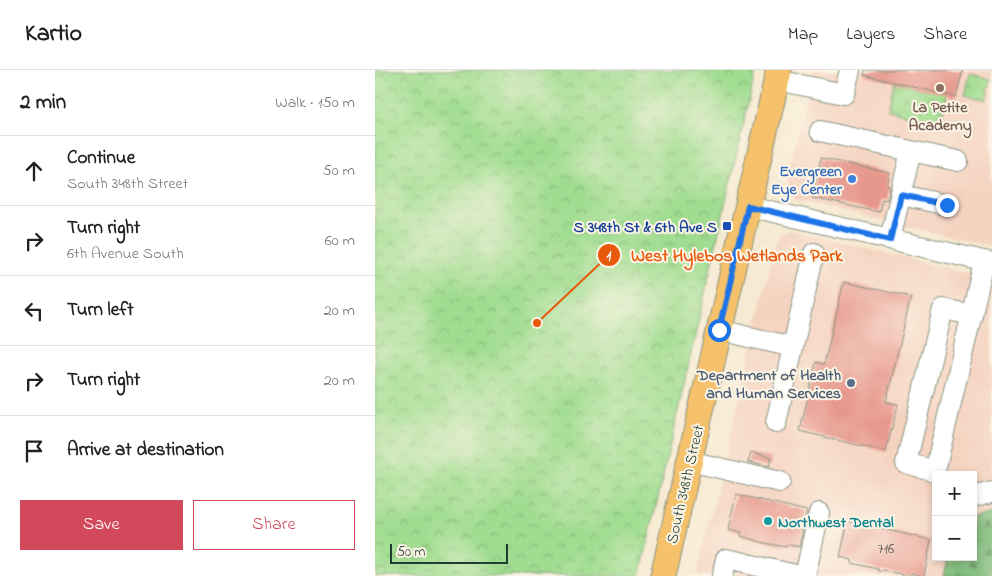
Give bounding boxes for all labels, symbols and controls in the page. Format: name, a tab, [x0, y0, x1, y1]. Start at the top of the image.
text: Kartio	[25, 17, 82, 52]
text: Map	[788, 22, 818, 48]
text: Layers	[846, 22, 896, 48]
text: Share	[924, 22, 967, 48]
marker: La Petite Academy	[934, 82, 946, 94]
text: 2 min	[20, 88, 66, 118]
text: Walk · 150 m	[275, 91, 355, 115]
place label: La Petite Academy	[908, 96, 972, 139]
text: Continue	[67, 145, 135, 172]
icon: ahead	[20, 157, 48, 185]
text: 50 m	[323, 159, 355, 183]
place label: Evergreen Eye Center	[771, 160, 843, 203]
text: South 348th Street	[67, 172, 188, 196]
marker: Evergreen Eye Center	[846, 173, 858, 185]
route end	[936, 194, 959, 217]
text: Turn right	[67, 215, 140, 242]
place label: S 348th St & 6th Ave S	[574, 216, 717, 240]
marker: S 348th St & 6th Ave S	[721, 220, 733, 232]
icon: right	[20, 227, 48, 255]
text: 60 m	[325, 229, 355, 253]
callout: West Hylebos Wetlands Park	[596, 238, 853, 271]
text: 6th Avenue South	[67, 242, 184, 266]
text: West Hylebos Wetlands Park	[631, 244, 844, 271]
text: 1	[607, 245, 612, 267]
icon: left	[20, 297, 48, 325]
text: Turn left	[67, 297, 134, 324]
text: 20 m	[324, 299, 355, 323]
route start	[708, 319, 731, 342]
place label: Department of Health and Human Services	[696, 364, 841, 406]
icon: right	[20, 367, 48, 395]
text: Turn right	[67, 367, 140, 394]
text: 20 m	[324, 369, 355, 393]
marker: Department of Health and Human Services	[845, 377, 857, 389]
street label: South 348th Street	[661, 422, 711, 546]
icon: arrive	[20, 437, 48, 465]
text: Arrive at destination	[67, 437, 224, 464]
map controls	[932, 471, 977, 561]
button: +	[932, 471, 977, 516]
button: Save	[20, 500, 183, 550]
button: Share	[193, 500, 355, 550]
place label: Northwest Dental	[778, 511, 894, 535]
marker: Northwest Dental	[762, 515, 774, 527]
button: −	[932, 516, 977, 561]
house number: 716	[878, 539, 894, 560]
scale bar	[390, 541, 507, 564]
text: 50 m	[397, 542, 425, 563]

